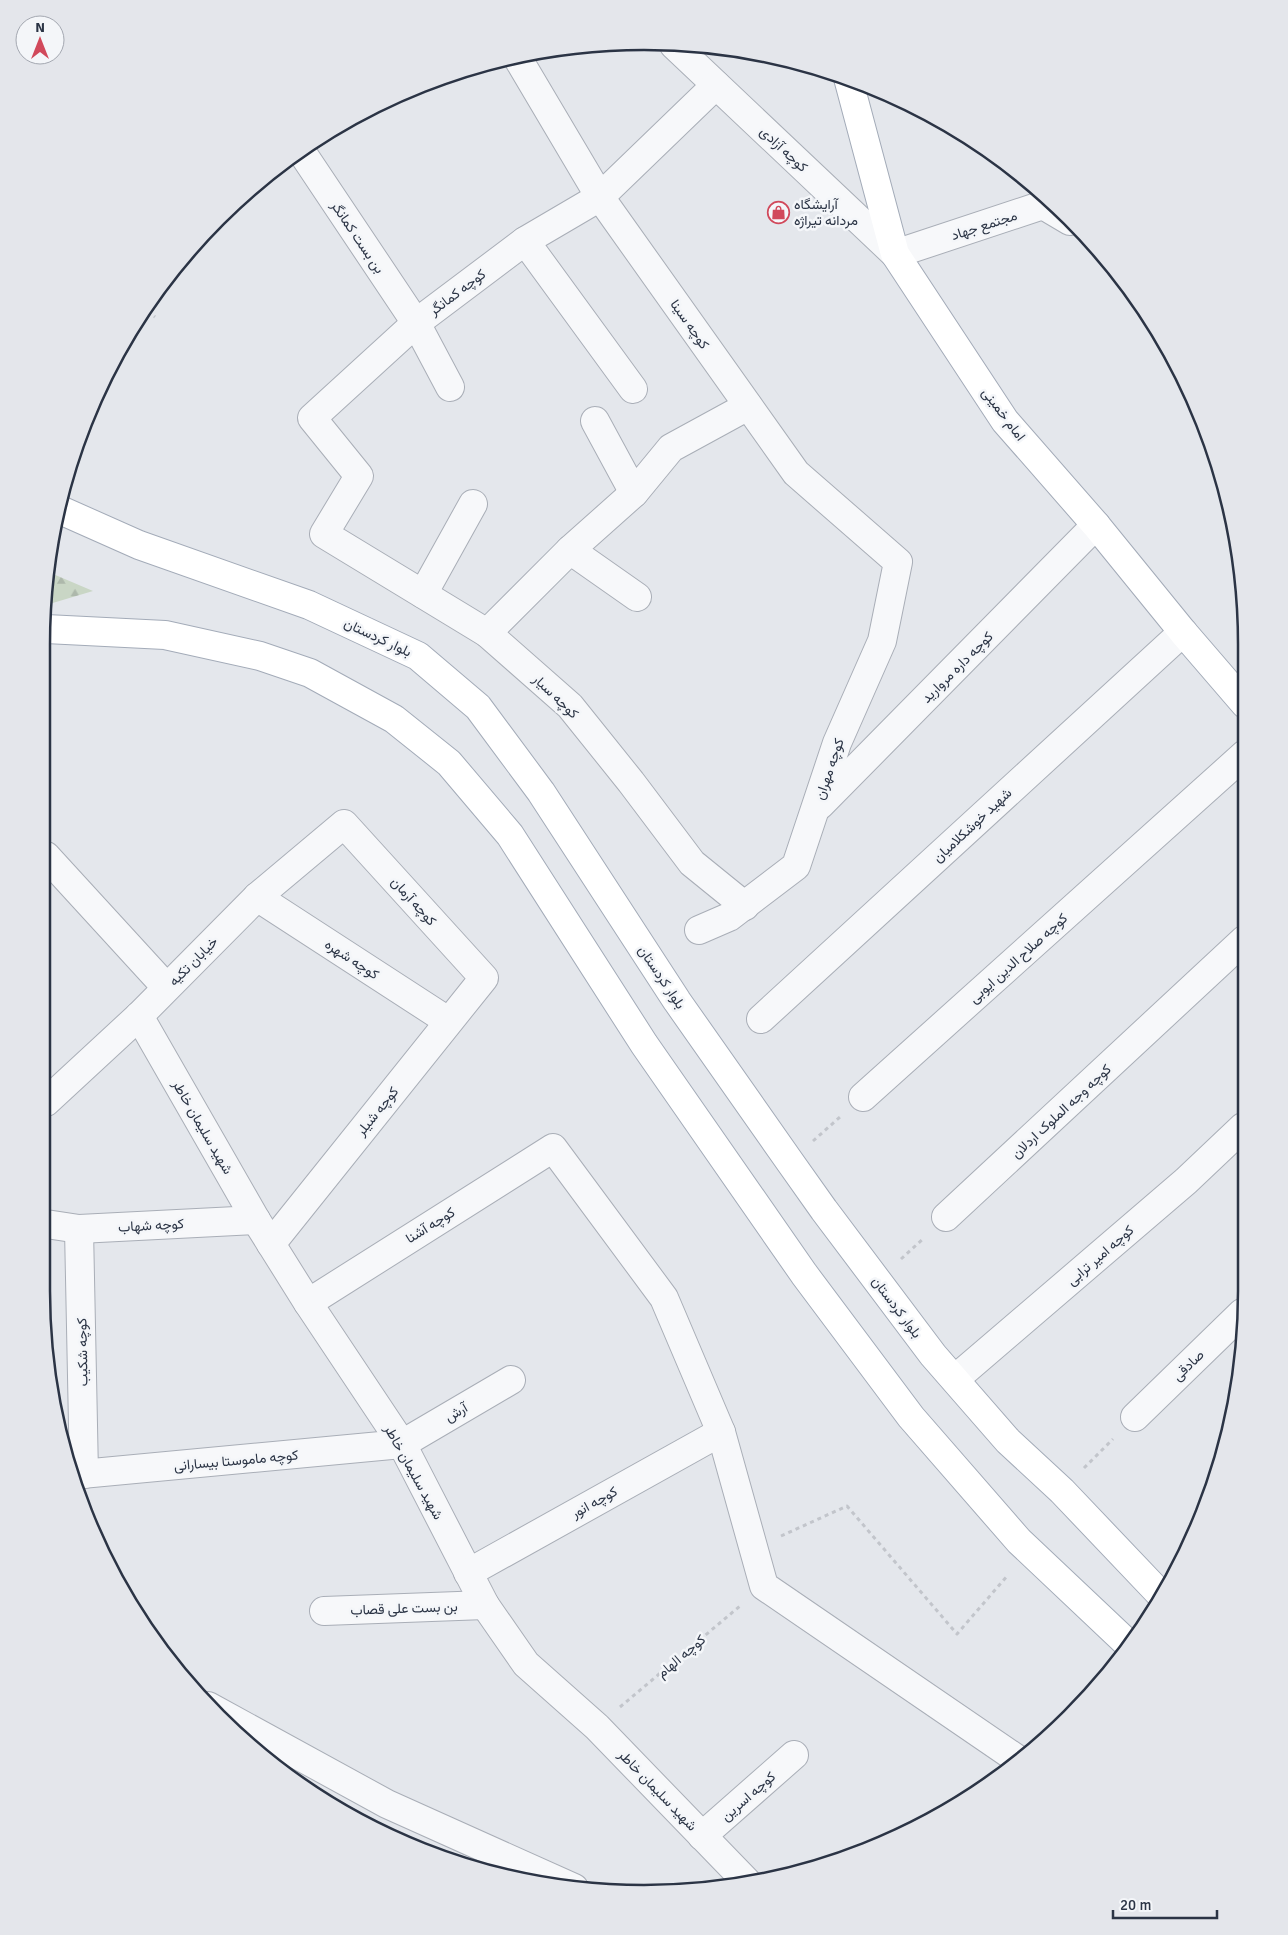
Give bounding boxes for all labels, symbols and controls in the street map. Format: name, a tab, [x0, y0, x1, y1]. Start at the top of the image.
north arrow	[15, 15, 65, 65]
text: N	[35, 19, 45, 36]
street label: کوچه آزادی	[756, 123, 811, 176]
place label: آرایشگاه مردانه تیراژه	[794, 196, 858, 229]
street label: بن بست کمانگر	[327, 197, 388, 277]
shop icon: آرایشگاه مردانه تیراژه	[766, 200, 790, 224]
street label: مجتمع جهاد	[949, 207, 1020, 246]
street label: کوچه کمانگر	[425, 266, 490, 321]
street label: کوچه سینا	[666, 296, 713, 353]
street label: امام خمینی	[978, 384, 1029, 444]
street label: بلوار کردستان	[341, 614, 414, 661]
street label: کوچه داره مروارید	[918, 628, 997, 707]
street label: کوچه سیار	[528, 670, 582, 723]
street label: کوچه مهران	[811, 736, 849, 802]
street label: شهید خوشکلامیان	[929, 785, 1015, 866]
street label: کوچه آرمان	[387, 873, 440, 930]
street label: کوچه صلاح الدین ایوبی	[966, 910, 1072, 1009]
street label: خیابان تکیه	[165, 933, 221, 989]
street label: کوچه شهره	[321, 936, 382, 984]
street label: بلوار کردستان	[634, 942, 689, 1012]
street label: کوچه وجه الملوک اردلان	[1008, 1061, 1116, 1163]
street label: شهید سلیمان خاطر	[168, 1076, 236, 1177]
street label: کوچه شیلر	[352, 1083, 403, 1141]
street label: کوچه آشنا	[403, 1204, 459, 1248]
street label: کوچه شهاب	[118, 1215, 185, 1237]
street label: کوچه امیر ترابی	[1063, 1222, 1138, 1290]
street label: بلوار کردستان	[868, 1273, 925, 1341]
street label: کوچه شکیب	[73, 1318, 93, 1386]
street label: صادقی	[1169, 1346, 1208, 1385]
street label: آرش	[442, 1398, 472, 1426]
street label: شهید سلیمان خاطر	[380, 1421, 447, 1523]
street label: کوچه ماموستا بیسارانی	[173, 1447, 299, 1475]
street label: کوچه انور	[567, 1483, 621, 1523]
street label: بن بست علی قصاب	[350, 1598, 458, 1619]
street label: کوچه الهام	[653, 1631, 710, 1682]
street label: شهید سلیمان خاطر	[614, 1746, 701, 1834]
street label: کوچه اسرین	[718, 1768, 780, 1825]
scale bar	[1113, 1888, 1217, 1920]
text: 20 m	[1120, 1896, 1151, 1914]

